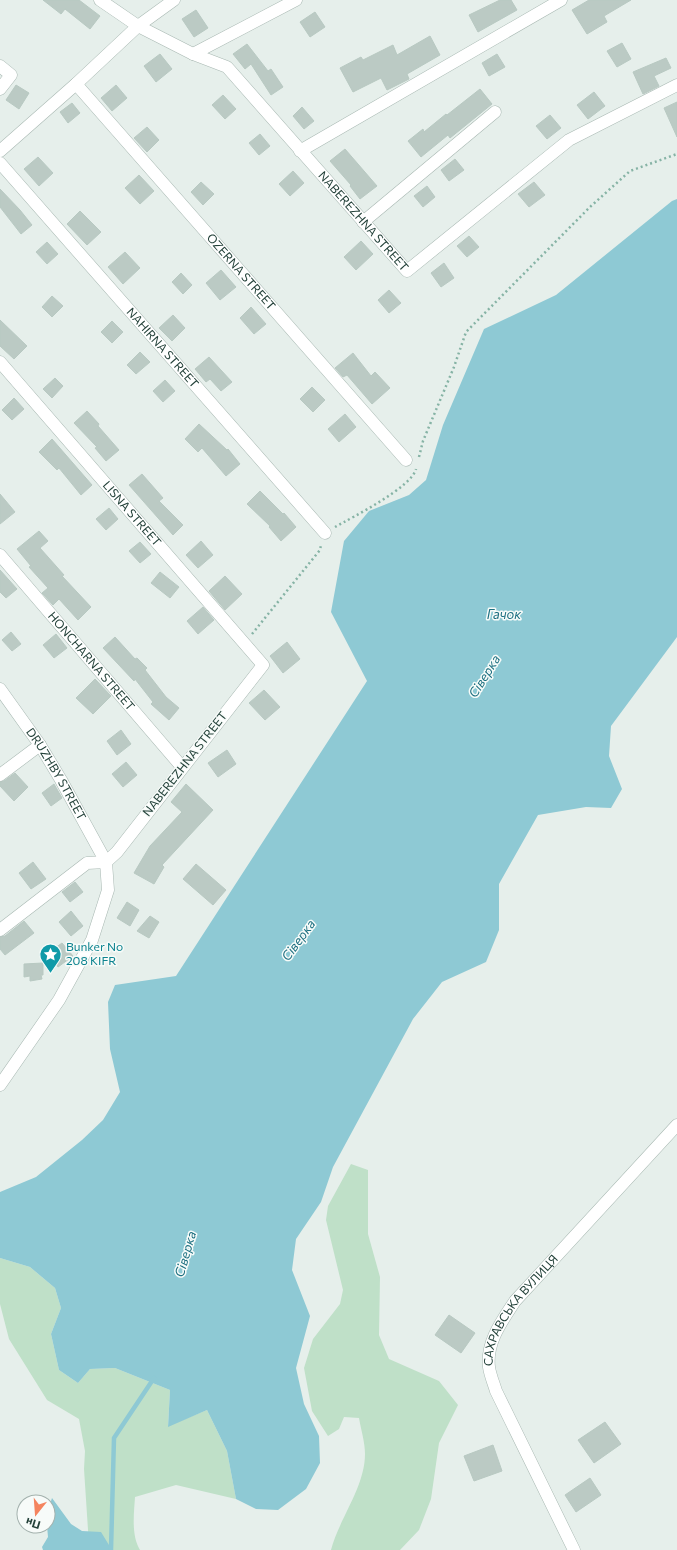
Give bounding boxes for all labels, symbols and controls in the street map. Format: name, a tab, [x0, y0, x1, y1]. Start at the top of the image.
street label: NABEREZHNA STREET	[316, 168, 412, 274]
street label: OZERNA STREET	[204, 230, 279, 313]
street label: NAHIRNA STREET	[124, 304, 202, 390]
street label: LISNA STREET	[101, 478, 165, 549]
water label: Гачок	[487, 606, 522, 622]
street label: HONCHARNA STREET	[46, 608, 138, 713]
water label: Сіверка	[465, 651, 503, 700]
street label: NABEREZHNA STREET	[139, 708, 230, 818]
street label: DRUZHBY STREET	[24, 725, 90, 822]
water label: Сіверка	[278, 916, 319, 964]
place label: Bunker No 208 KIFR	[66, 939, 123, 967]
place icon: Bunker No 208 KIFR	[37, 941, 63, 974]
water label: Сіверка	[171, 1229, 199, 1279]
street label: САХРАВСЬКА ВУЛИЦЯ	[481, 1251, 560, 1366]
north arrow	[16, 1494, 56, 1534]
text: Пн	[24, 1516, 42, 1532]

